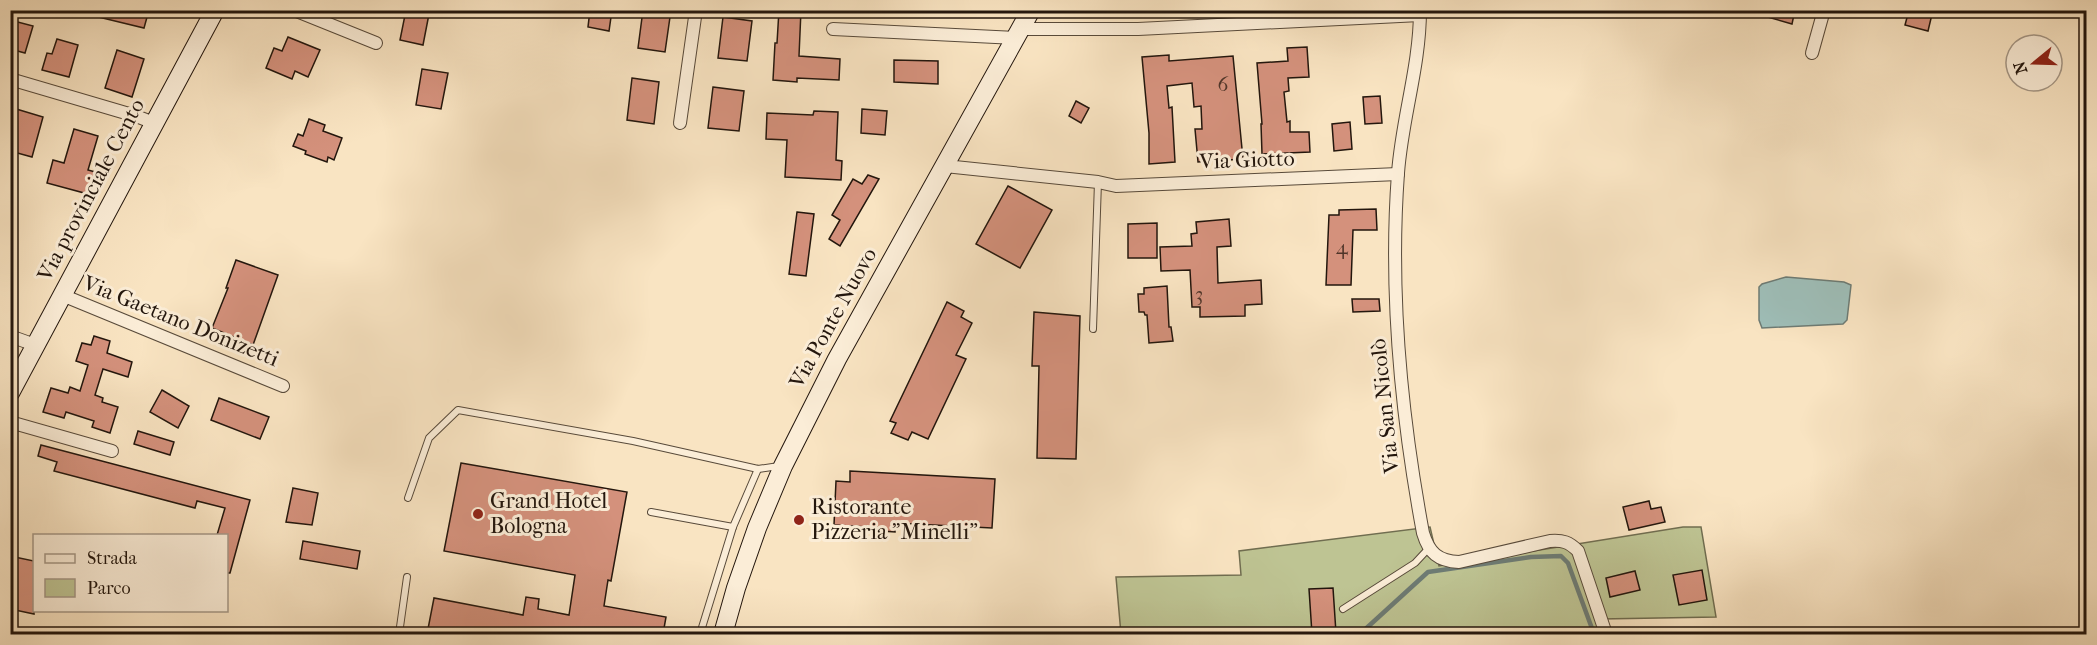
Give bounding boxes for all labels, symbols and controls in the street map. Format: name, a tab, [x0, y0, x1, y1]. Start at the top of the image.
north arrow	[2004, 33, 2064, 93]
text: N	[2009, 58, 2031, 77]
house number: 6	[1218, 73, 1229, 96]
street label: Via provinciale Cento	[31, 94, 150, 287]
street label: Via Giotto	[1198, 145, 1295, 175]
house number: 4	[1336, 236, 1349, 259]
street label: Via Ponte Nuovo	[783, 243, 882, 394]
street label: Via Gaetano Donizetti	[78, 269, 283, 372]
house number: 3	[1195, 283, 1203, 306]
street label: Via San Nicolò	[1365, 337, 1405, 476]
place label: Grand Hotel Bologna	[490, 488, 607, 539]
place label: Ristorante Pizzeria "Minelli"	[811, 494, 978, 545]
marker: Grand Hotel Bologna	[471, 507, 485, 521]
marker: Ristorante Pizzeria "Minelli"	[792, 513, 806, 527]
legend	[33, 534, 228, 612]
text: Strada	[87, 548, 138, 569]
text: Parco	[87, 578, 131, 599]

